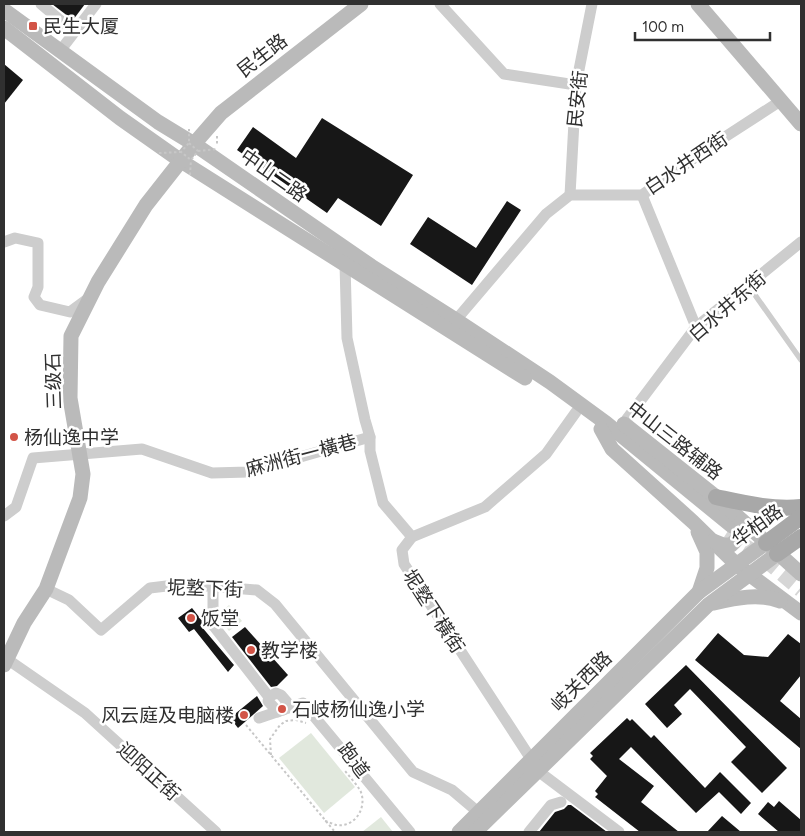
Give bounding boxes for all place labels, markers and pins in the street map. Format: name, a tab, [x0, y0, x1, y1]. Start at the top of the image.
place label: 民生大厦	[43, 15, 119, 38]
marker: 民生大厦	[27, 20, 39, 32]
place label: 杨仙逸中学	[24, 426, 119, 449]
marker: 杨仙逸中学	[8, 431, 20, 443]
place label: 饭堂	[201, 607, 239, 630]
marker: 饭堂	[185, 612, 197, 624]
place label: 教学楼	[261, 639, 318, 662]
marker: 教学楼	[245, 644, 257, 656]
place label: 石岐杨仙逸小学	[292, 698, 425, 721]
marker: 石岐杨仙逸小学	[276, 703, 288, 715]
place label: 风云庭及电脑楼	[101, 704, 234, 727]
marker: 风云庭及电脑楼	[238, 709, 250, 721]

